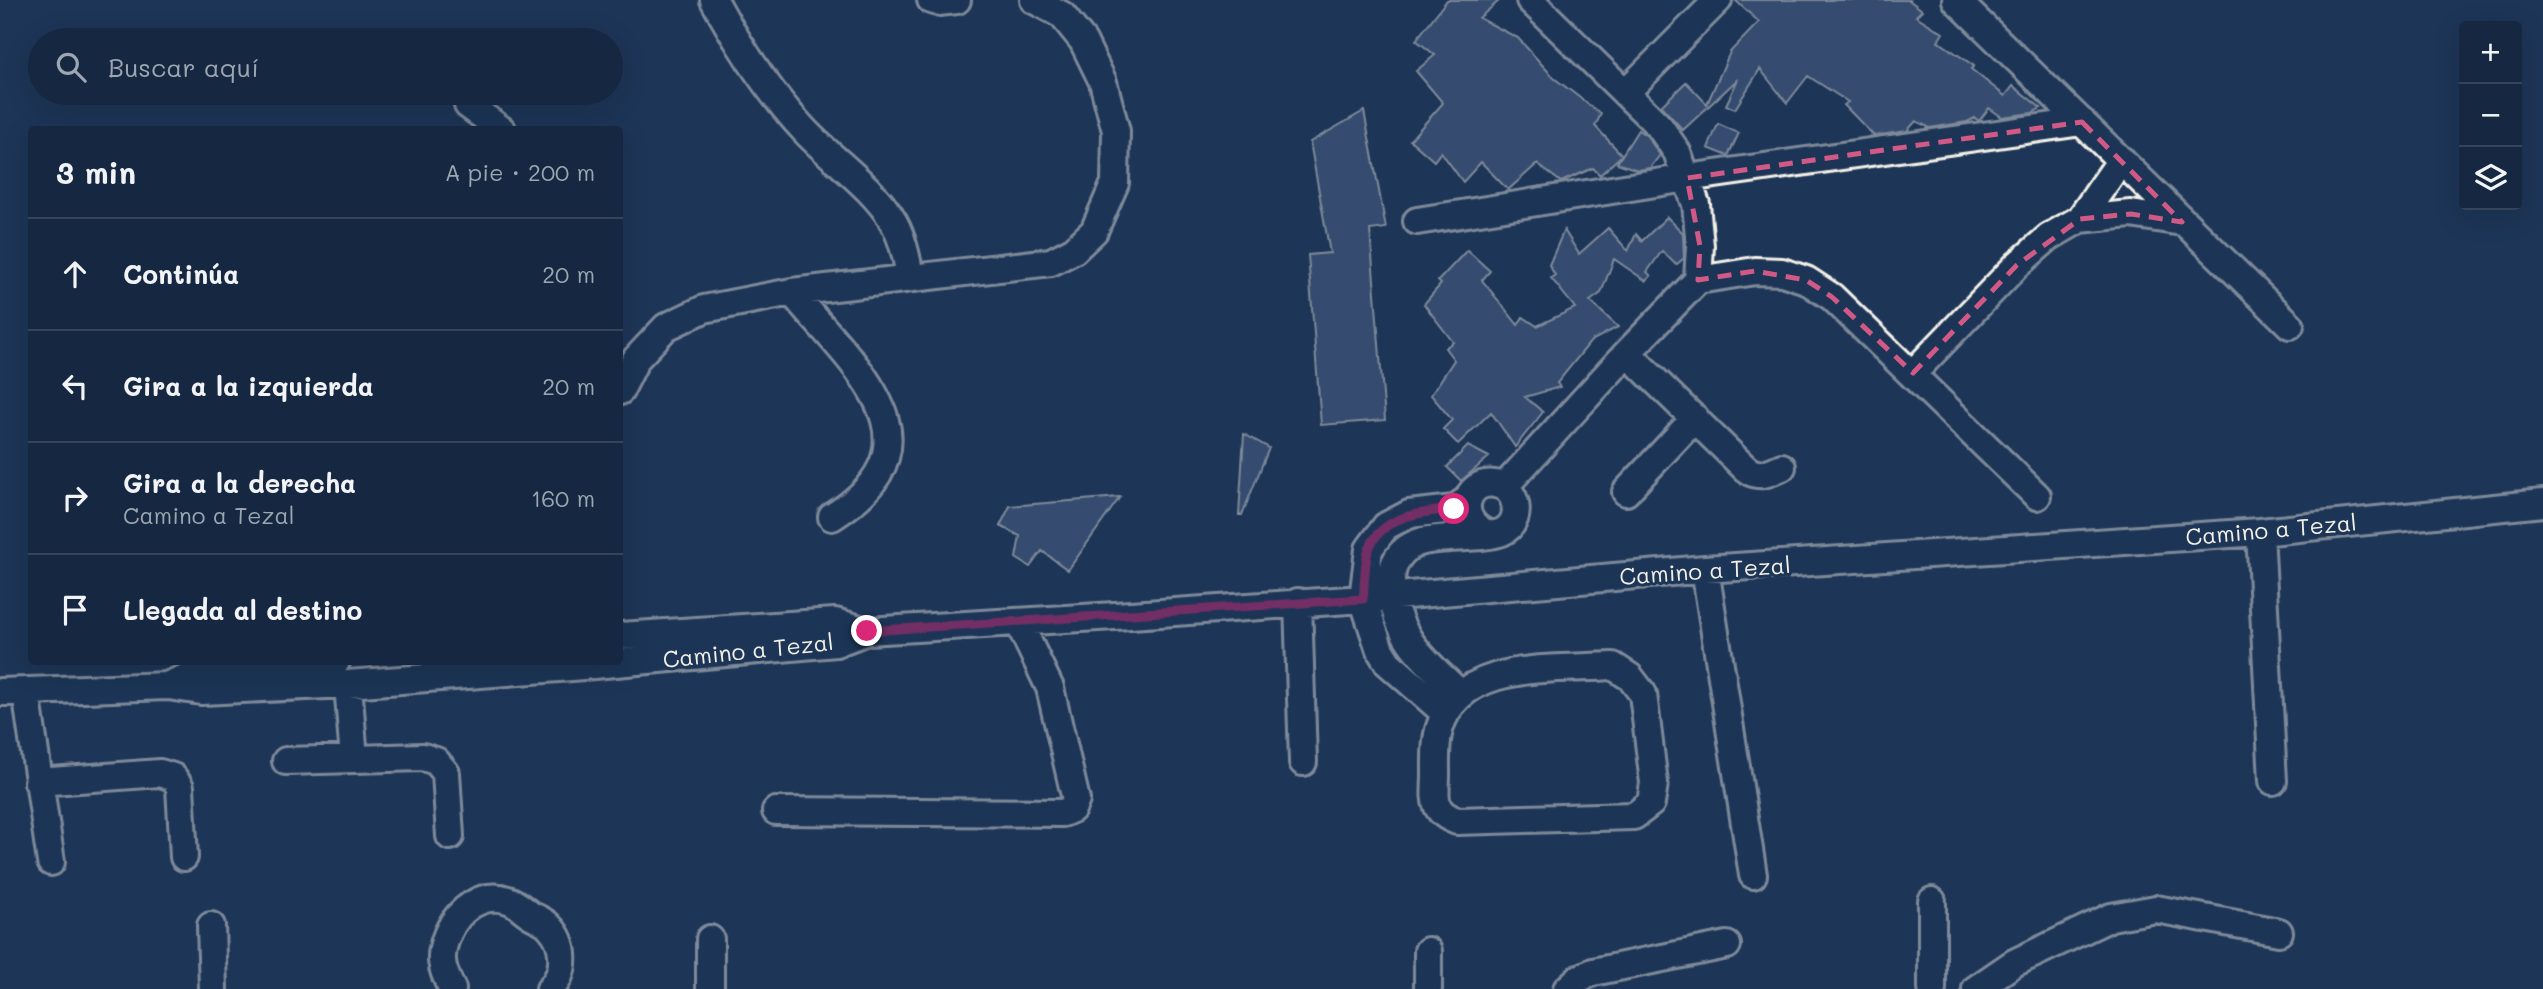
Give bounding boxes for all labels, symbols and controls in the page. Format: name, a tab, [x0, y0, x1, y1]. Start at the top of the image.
map controls	[2459, 21, 2522, 210]
button: +	[2459, 21, 2522, 84]
search box	[28, 28, 623, 105]
icon: search	[52, 48, 90, 86]
text: Buscar aquí	[108, 50, 259, 84]
button: −	[2459, 84, 2522, 147]
button: layers	[2459, 147, 2522, 210]
text: 3 min	[56, 152, 136, 192]
text: A pie · 200 m	[445, 157, 595, 187]
icon: ahead	[56, 255, 94, 293]
text: Continúa	[123, 257, 239, 291]
text: 20 m	[542, 259, 595, 289]
icon: left	[56, 367, 94, 405]
text: Gira a la izquierda	[123, 369, 374, 403]
text: 20 m	[542, 371, 595, 401]
text: Gira a la derecha	[123, 466, 356, 500]
icon: right	[56, 479, 94, 517]
text: 160 m	[531, 483, 595, 513]
route start	[1438, 493, 1469, 524]
text: Camino a Tezal	[123, 500, 295, 530]
street label: Camino a Tezal	[2184, 507, 2358, 551]
street label: Camino a Tezal	[1618, 549, 1792, 591]
icon: arrive	[56, 591, 94, 629]
text: Llegada al destino	[123, 593, 362, 627]
route end	[851, 615, 882, 646]
street label: Camino a Tezal	[661, 626, 835, 674]

